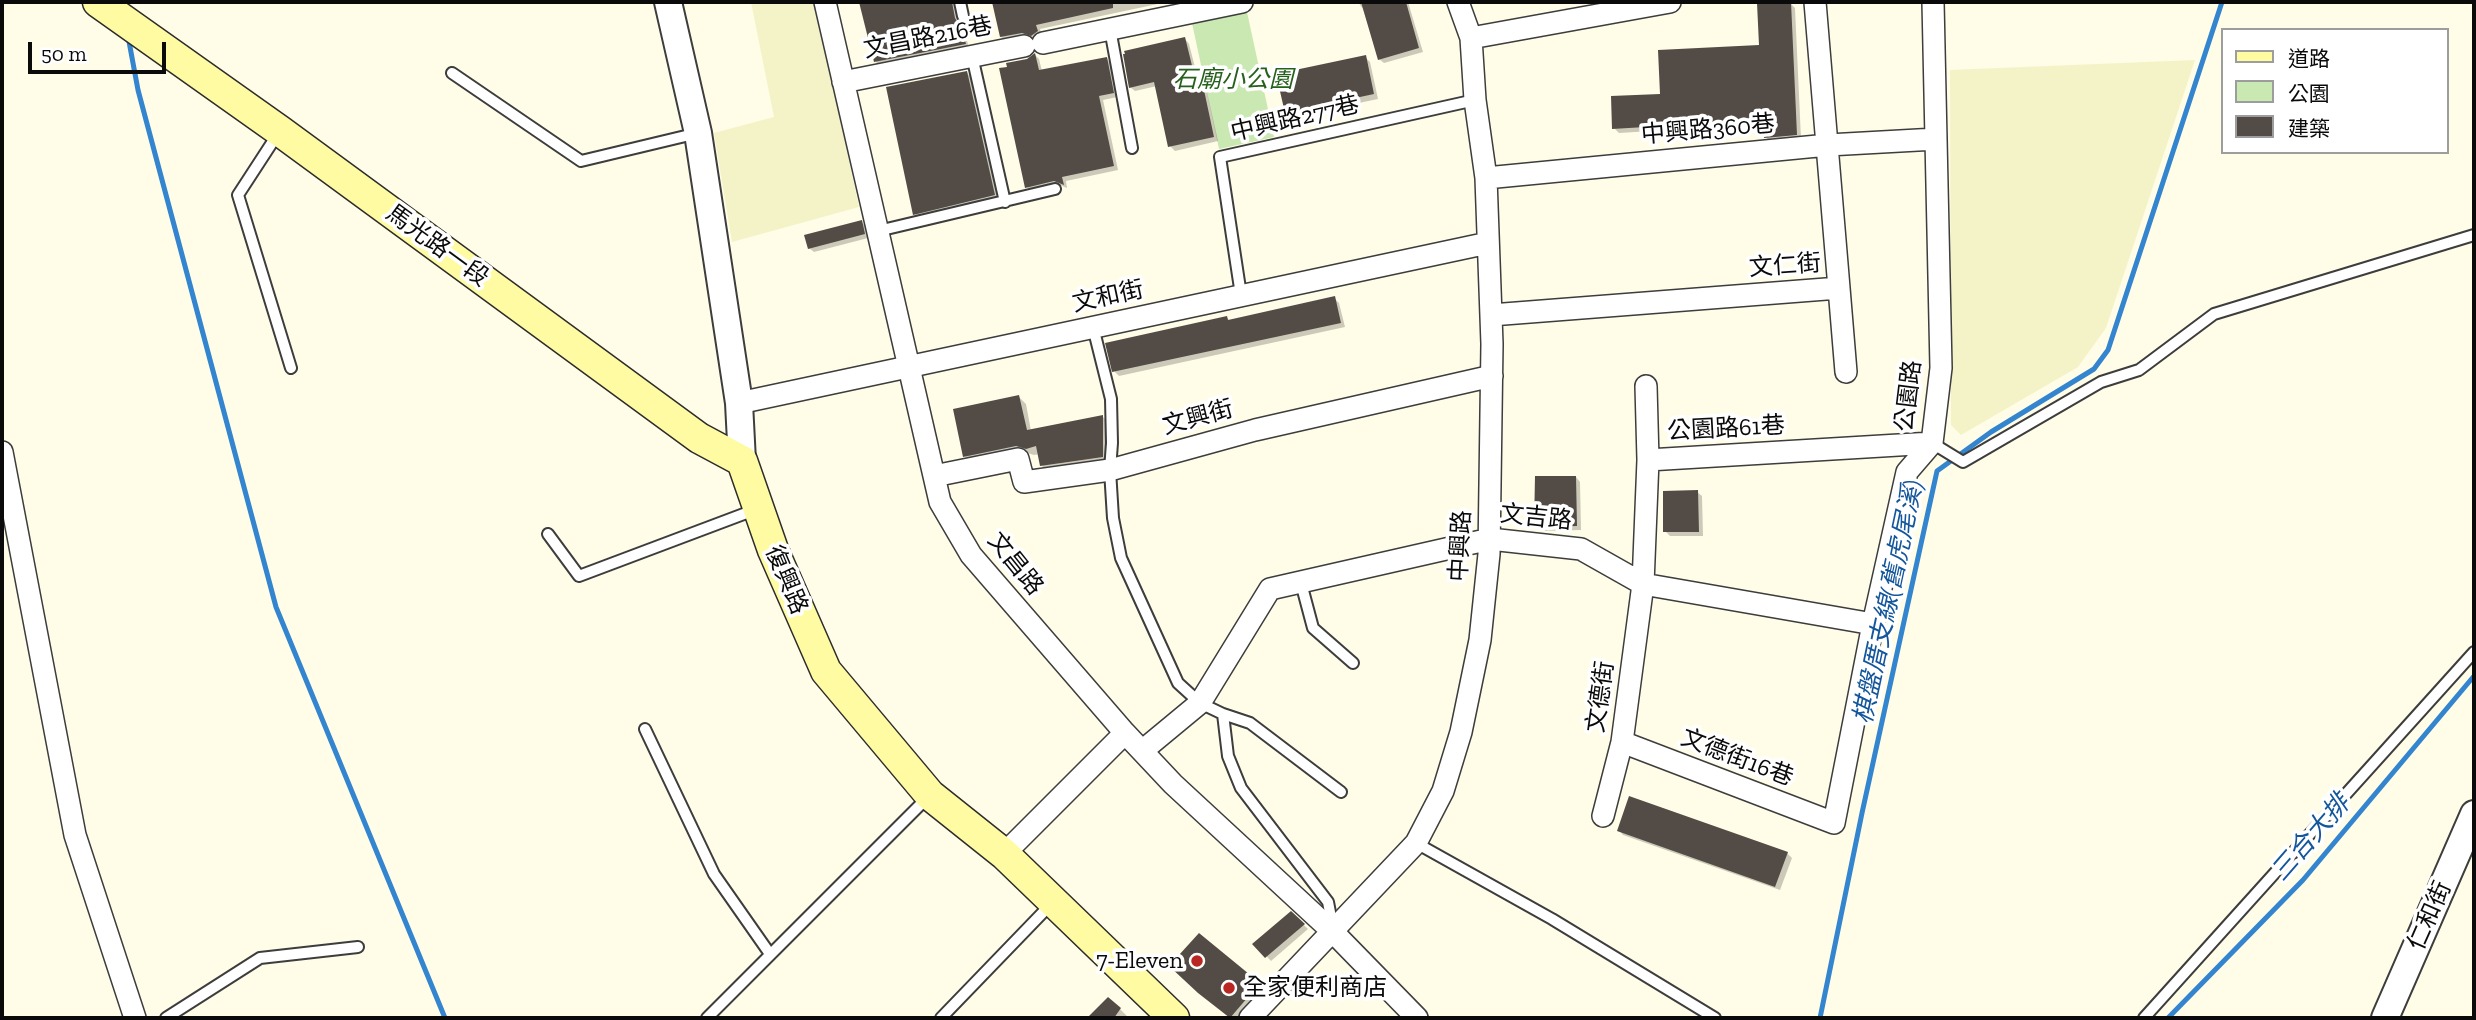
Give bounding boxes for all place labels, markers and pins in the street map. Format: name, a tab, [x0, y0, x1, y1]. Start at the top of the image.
place label: 7-Eleven	[1096, 947, 1183, 975]
marker: 7-Eleven	[1189, 953, 1205, 969]
place label: 全家便利商店	[1243, 974, 1387, 1002]
marker: 全家便利商店	[1221, 980, 1237, 996]

